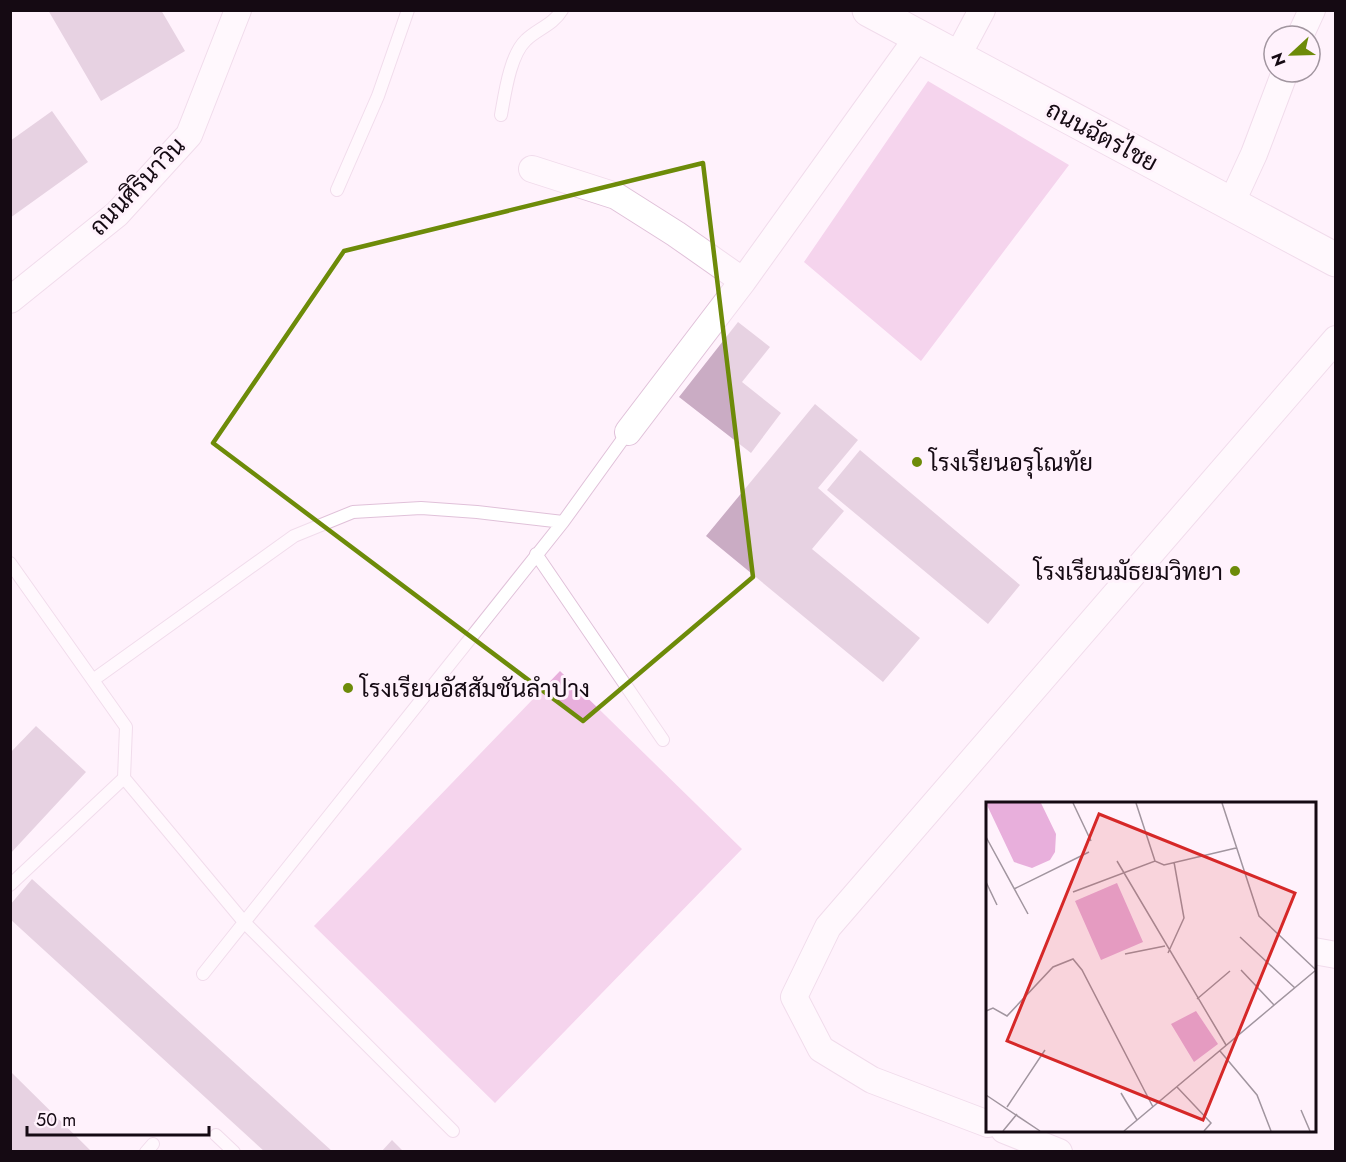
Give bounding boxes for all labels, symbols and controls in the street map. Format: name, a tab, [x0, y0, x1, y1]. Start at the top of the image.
north arrow	[1262, 24, 1322, 84]
text: N	[1266, 49, 1292, 70]
street label: ถนนฉัตรไชย	[1040, 92, 1164, 180]
street label: ถนนศิรินาวิน	[81, 129, 193, 243]
place label: โรงเรียนอรุโณทัย	[927, 445, 1093, 480]
marker: โรงเรียนอรุโณทัย	[910, 455, 924, 469]
place label: โรงเรียนมัธยมวิทยา	[1032, 554, 1223, 589]
marker: โรงเรียนมัธยมวิทยา	[1228, 564, 1242, 578]
place label: โรงเรียนอัสสัมชันลำปาง	[358, 671, 590, 706]
marker: โรงเรียนอัสสัมชันลำปาง	[341, 681, 355, 695]
inset map	[986, 802, 1316, 1132]
scale bar	[27, 1099, 208, 1137]
text: 50 m	[36, 1107, 76, 1133]

